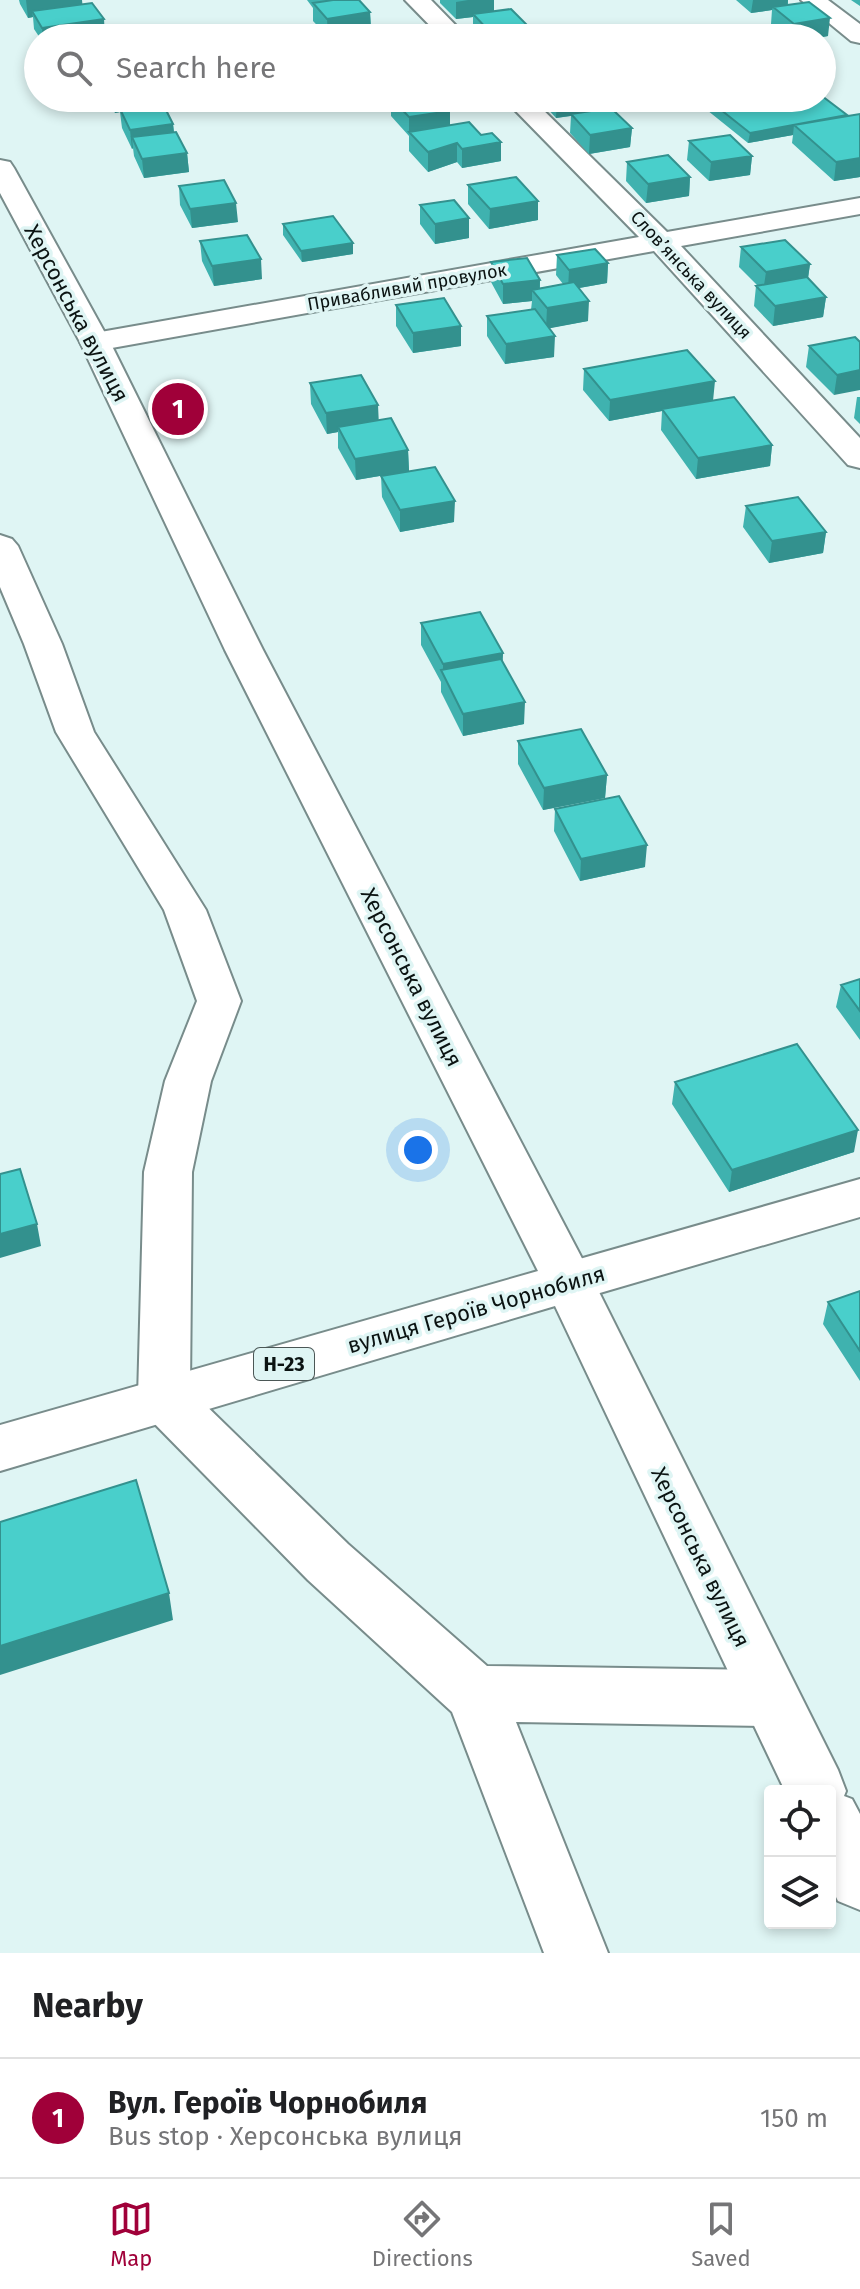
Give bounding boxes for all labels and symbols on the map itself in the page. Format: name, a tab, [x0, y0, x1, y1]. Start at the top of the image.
street label: Словʼянська вулиця	[626, 206, 756, 344]
street label: Херсонська вулиця	[18, 220, 135, 407]
street label: Привабливий провулок	[306, 259, 509, 315]
pin: 1	[152, 379, 204, 439]
street label: Херсонська вулиця	[355, 883, 468, 1071]
your location	[398, 1130, 438, 1170]
street label: вулиця Героїв Чорнобиля	[344, 1260, 608, 1359]
road number: Н-23	[254, 1348, 314, 1380]
street label: Херсонська вулиця	[645, 1463, 756, 1652]

